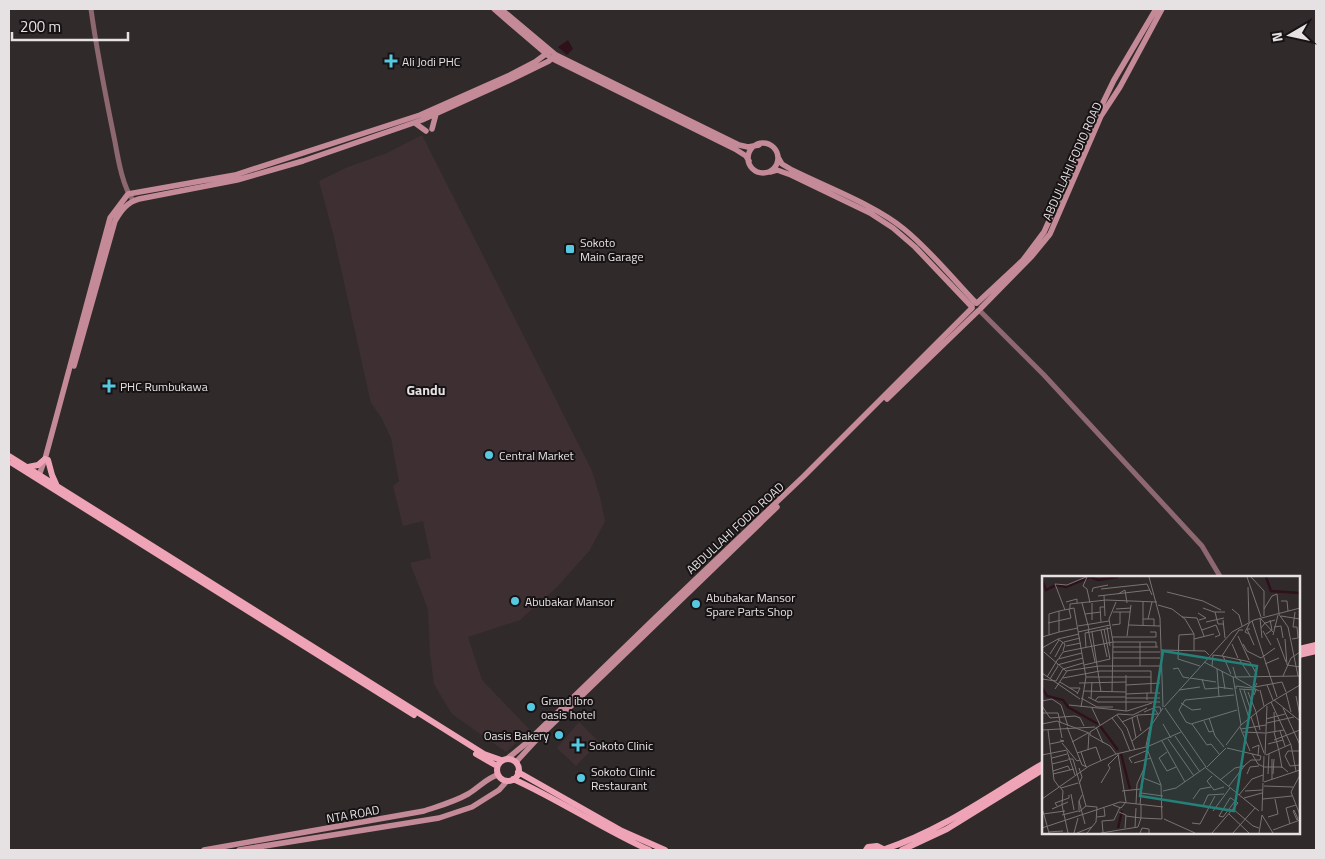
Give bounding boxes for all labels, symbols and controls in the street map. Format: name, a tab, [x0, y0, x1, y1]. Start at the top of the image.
scale bar	[12, 10, 129, 42]
north arrow	[1265, 10, 1315, 60]
text: 200 m	[20, 15, 61, 38]
text: N	[1266, 31, 1288, 44]
place label: Ali Jodi PHC	[402, 52, 461, 71]
marker: Ali Jodi PHC	[384, 54, 398, 68]
street label: ABDULLAHI FODIO ROAD	[1037, 99, 1107, 223]
place label: Sokoto Main Garage	[580, 233, 644, 266]
marker: Sokoto Main Garage	[564, 243, 576, 255]
place label: PHC Rumbukawa	[120, 377, 208, 396]
marker: PHC Rumbukawa	[102, 379, 116, 393]
district label: Gandu	[407, 379, 445, 400]
place label: Central Market	[499, 446, 575, 465]
marker: Central Market	[483, 449, 495, 461]
street label: ABDULLAHI FODIO ROAD	[682, 477, 788, 579]
inset map	[1042, 576, 1300, 834]
place label: Abubakar Mansor Spare Parts Shop	[706, 588, 795, 621]
place label: Abubakar Mansor	[525, 592, 614, 611]
marker: Abubakar Mansor	[509, 595, 521, 607]
marker: Abubakar Mansor Spare Parts Shop	[690, 598, 702, 610]
place label: Grand ibro oasis hotel	[541, 691, 596, 724]
marker: Grand ibro oasis hotel	[525, 701, 537, 713]
place label: Oasis Bakery	[484, 726, 549, 745]
marker: Oasis Bakery	[553, 729, 565, 741]
place label: Sokoto Clinic	[589, 736, 653, 755]
marker: Sokoto Clinic	[571, 738, 585, 752]
place label: Sokoto Clinic Restaurant	[591, 762, 655, 795]
marker: Sokoto Clinic Restaurant	[575, 772, 587, 784]
street label: NTA ROAD	[325, 800, 381, 828]

